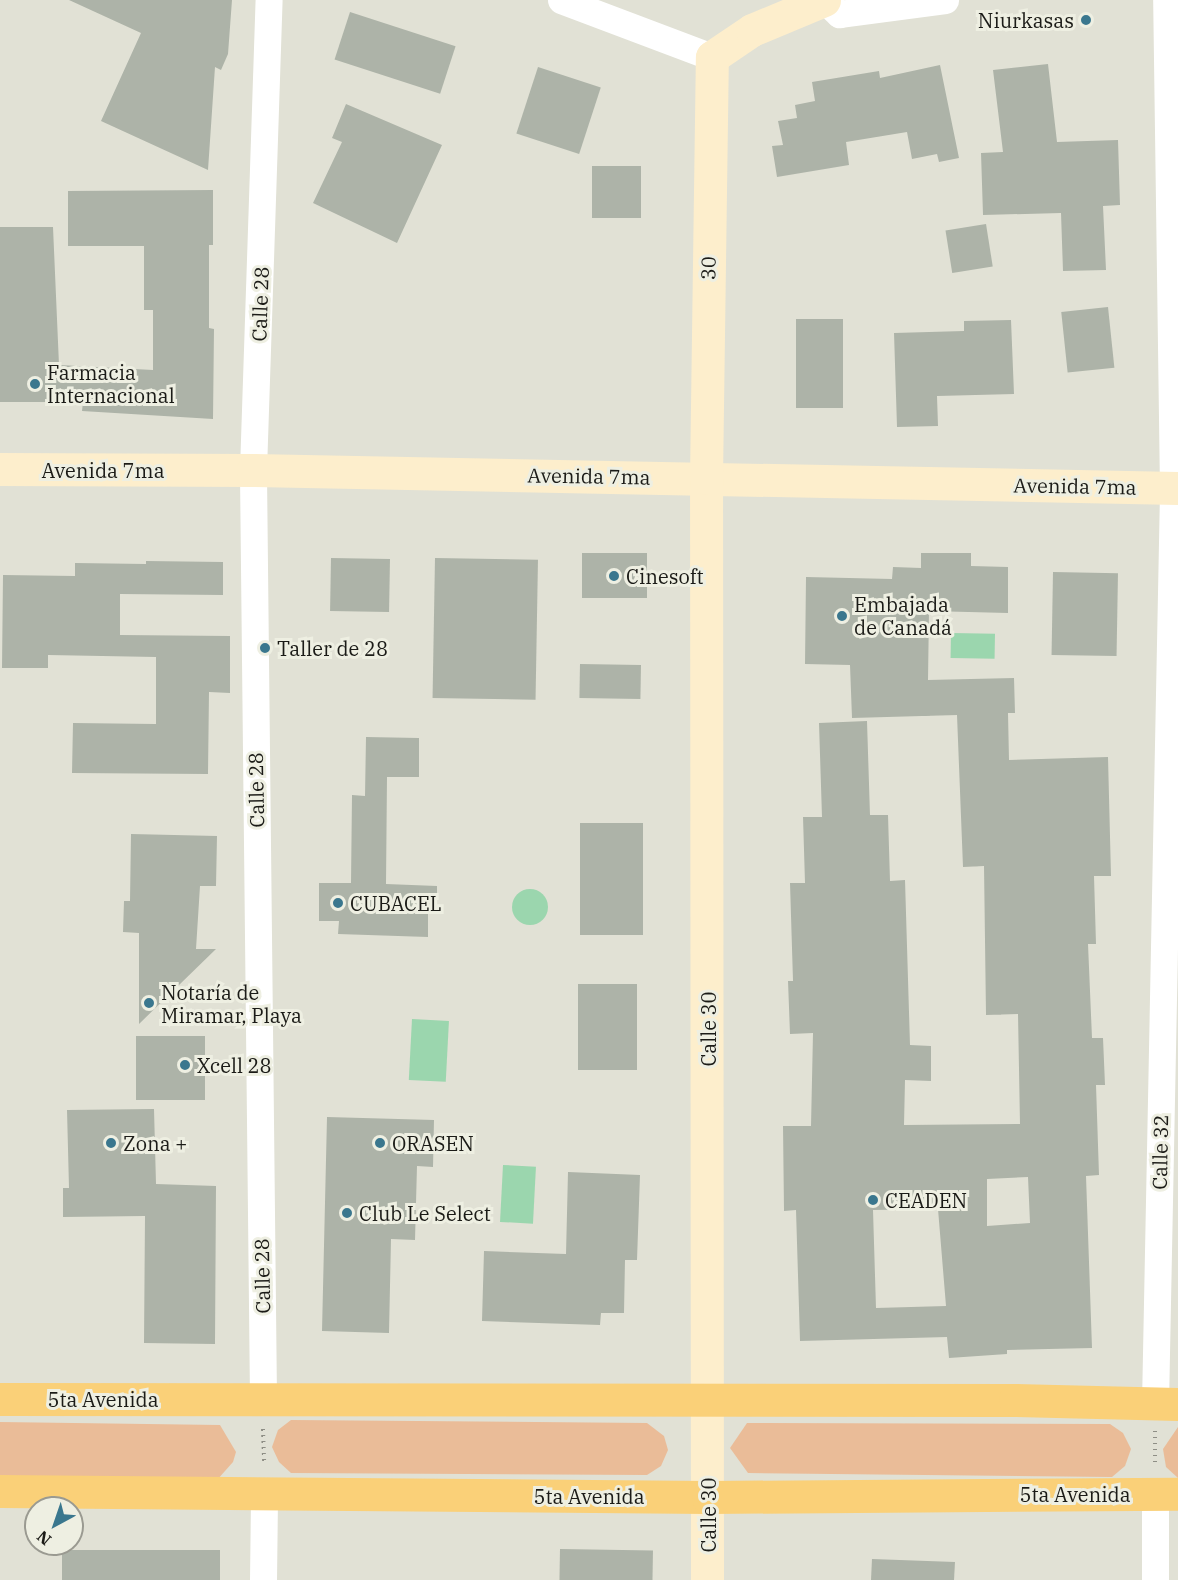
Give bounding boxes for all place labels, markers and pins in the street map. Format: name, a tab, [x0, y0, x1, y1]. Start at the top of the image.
place label: Niurkasas	[978, 8, 1074, 32]
marker: Niurkasas	[1079, 13, 1093, 27]
place label: Farmacia Internacional	[47, 360, 175, 407]
marker: Farmacia Internacional	[28, 377, 42, 391]
place label: Cinesoft	[626, 564, 704, 588]
marker: Cinesoft	[607, 569, 621, 583]
place label: Embajada de Canadá	[854, 592, 952, 639]
marker: Embajada de Canadá	[835, 609, 849, 623]
place label: Taller de 28	[277, 636, 388, 660]
marker: Taller de 28	[258, 641, 272, 655]
place label: CUBACEL	[350, 891, 442, 915]
marker: CUBACEL	[331, 896, 345, 910]
place label: Notaría de Miramar, Playa	[161, 980, 302, 1027]
marker: Notaría de Miramar, Playa	[142, 996, 156, 1010]
place label: Xcell 28	[197, 1053, 272, 1077]
marker: Xcell 28	[178, 1058, 192, 1072]
place label: Zona +	[123, 1131, 187, 1155]
place label: ORASEN	[392, 1131, 474, 1155]
marker: Zona +	[104, 1136, 118, 1150]
marker: ORASEN	[373, 1136, 387, 1150]
place label: CEADEN	[885, 1188, 967, 1212]
marker: CEADEN	[866, 1193, 880, 1207]
place label: Club Le Select	[359, 1201, 491, 1225]
marker: Club Le Select	[340, 1206, 354, 1220]

